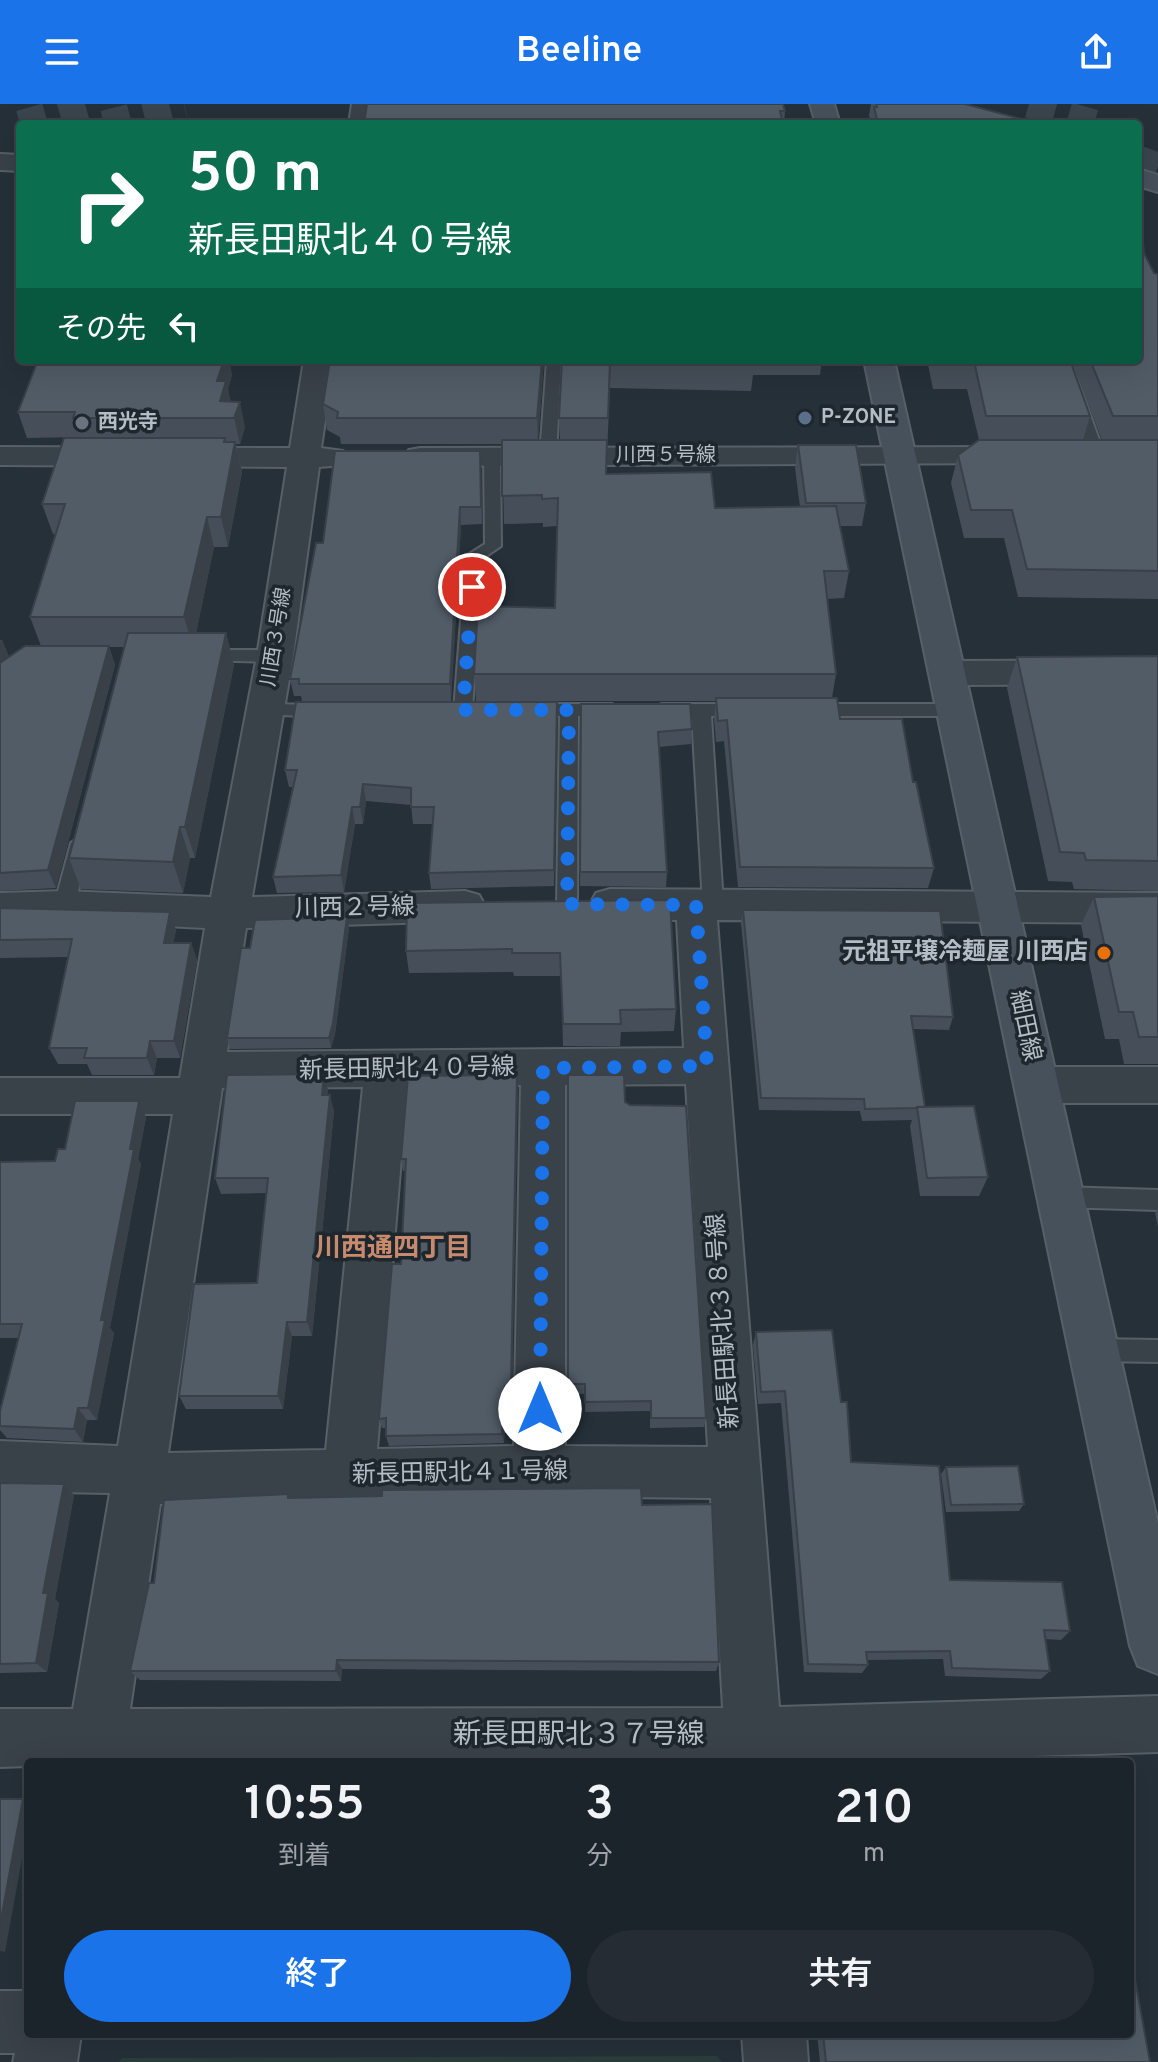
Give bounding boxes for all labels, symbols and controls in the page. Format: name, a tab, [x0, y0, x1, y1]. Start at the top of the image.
text: Beeline	[516, 29, 642, 75]
icon: menu	[40, 30, 84, 74]
icon: share	[1074, 30, 1118, 74]
text: 50 m	[188, 141, 322, 211]
icon: right	[56, 152, 160, 256]
text: 新長田駅北４０号線	[188, 220, 512, 266]
icon: left	[162, 304, 206, 348]
text: その先	[56, 312, 146, 349]
place label: P-ZONE	[821, 405, 896, 431]
marker: P-ZONE	[796, 409, 814, 427]
place label: 西光寺	[98, 410, 158, 436]
marker: 西光寺	[73, 414, 91, 432]
street label: 川西５号線	[616, 443, 716, 469]
pin	[438, 553, 506, 621]
icon: arrive	[450, 565, 494, 609]
street label: 川西３号線	[256, 586, 298, 688]
street label: 川西２号線	[295, 893, 415, 925]
place label: 元祖平壌冷麺屋 川西店	[842, 938, 1088, 968]
marker: 元祖平壌冷麺屋 川西店	[1095, 944, 1113, 962]
street label: 細田線	[1002, 988, 1046, 1064]
street label: 新長田駅北４０号線	[299, 1053, 515, 1087]
street label: 新長田駅北３８号線	[702, 1212, 746, 1430]
district label: 川西通四丁目	[315, 1233, 471, 1266]
position arrow	[498, 1367, 582, 1451]
street label: 新長田駅北４１号線	[352, 1457, 568, 1491]
street label: 新長田駅北３７号線	[453, 1718, 705, 1754]
text: 10:55	[244, 1776, 365, 1836]
text: 3	[585, 1776, 614, 1836]
text: 210	[834, 1780, 914, 1840]
text: m	[863, 1838, 885, 1871]
text: 到着	[279, 1841, 331, 1874]
text: 分	[586, 1841, 612, 1874]
button: 終了	[64, 1930, 571, 2022]
button: 共有	[587, 1930, 1094, 2022]

